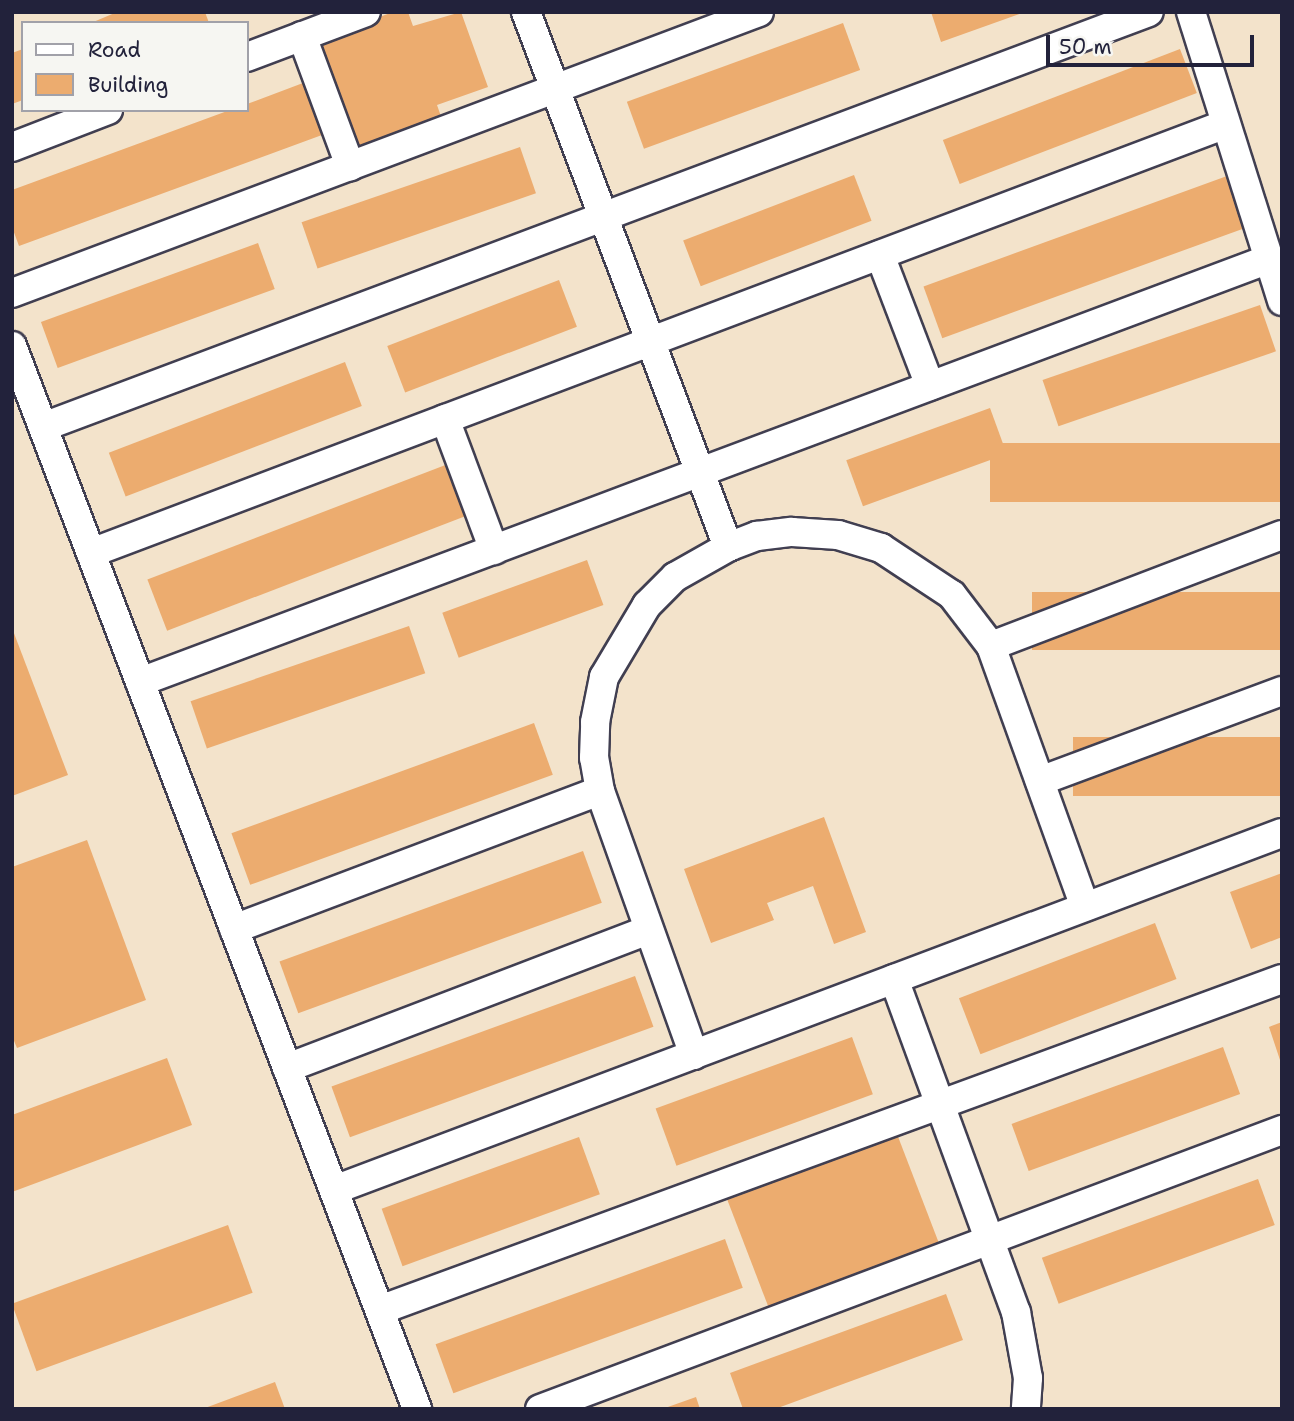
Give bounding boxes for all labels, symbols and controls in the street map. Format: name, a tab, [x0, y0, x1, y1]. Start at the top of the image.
legend	[21, 21, 248, 112]
scale bar	[1049, 21, 1257, 65]
text: 50 m	[1059, 33, 1112, 61]
text: Road	[88, 36, 141, 64]
text: Building	[88, 71, 168, 99]

